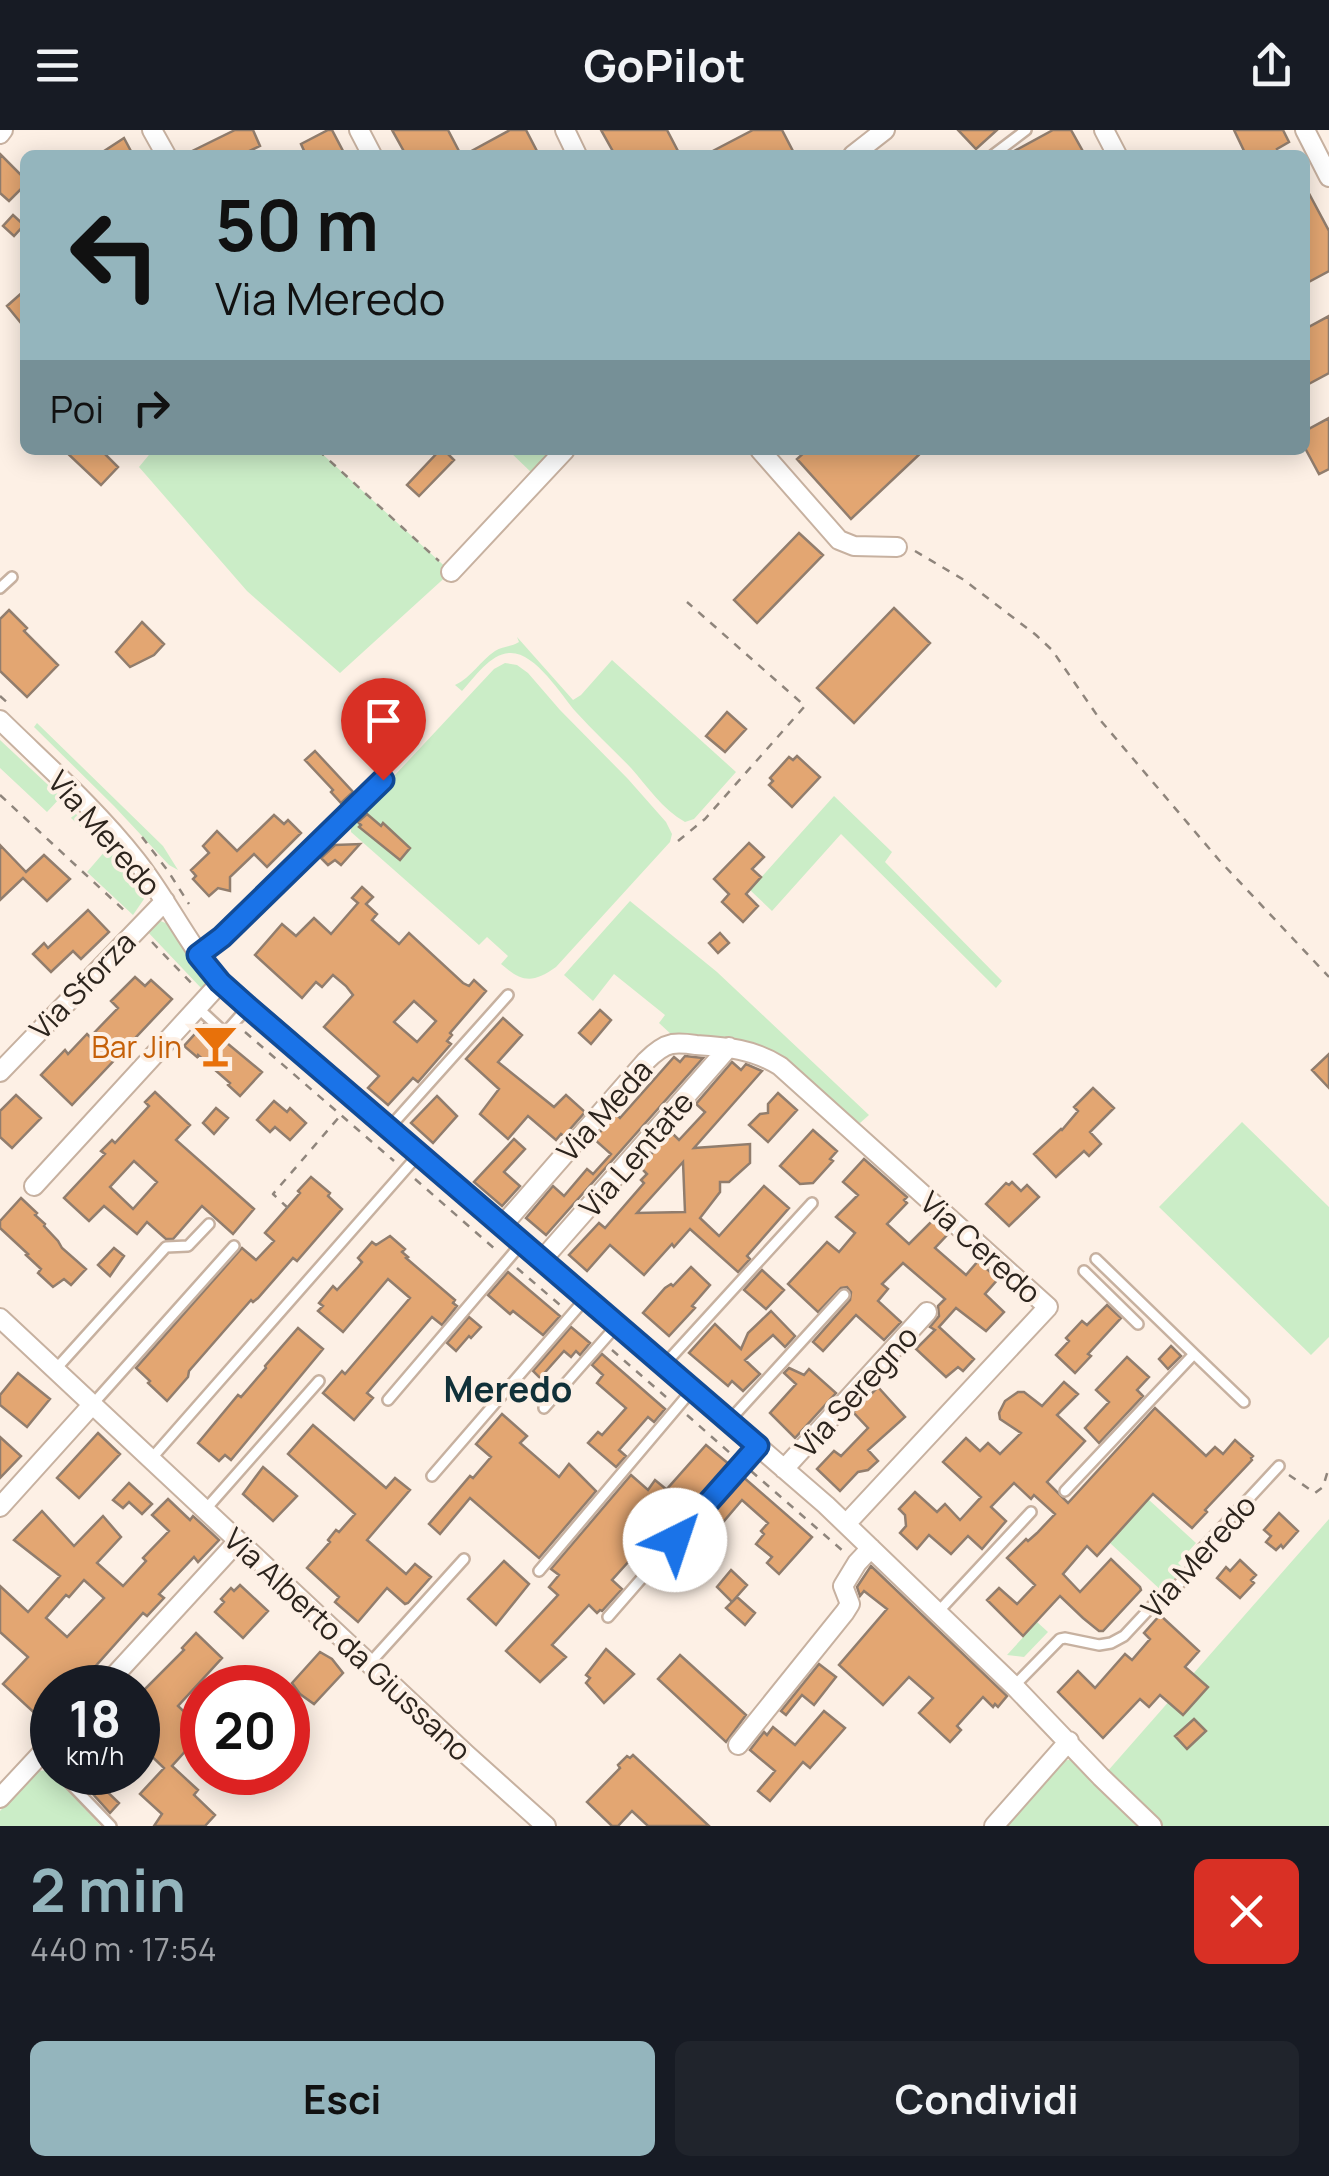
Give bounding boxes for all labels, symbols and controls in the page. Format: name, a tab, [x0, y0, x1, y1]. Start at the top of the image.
text: GoPilot	[583, 34, 746, 96]
icon: menu	[30, 38, 85, 93]
icon: share	[1244, 38, 1299, 93]
text: 50 m	[215, 176, 379, 272]
icon: left	[50, 190, 180, 320]
text: Via Meredo	[215, 267, 445, 329]
icon: right	[124, 380, 179, 435]
text: Poi	[50, 382, 104, 434]
pin	[341, 678, 426, 781]
icon: arrive	[356, 693, 411, 748]
street label: Via Meredo	[39, 762, 171, 904]
street label: Via Sforza	[20, 922, 144, 1048]
bar icon: Bar Jin	[191, 1022, 239, 1070]
place label: Bar Jin	[91, 1026, 182, 1067]
street label: Via Meda	[547, 1050, 661, 1170]
street label: Via Lentate	[570, 1082, 702, 1226]
street label: Via Ceredo	[912, 1182, 1050, 1312]
street label: Via Seregno	[786, 1316, 926, 1466]
district label: Meredo	[444, 1365, 572, 1413]
street label: Via Meredo	[1131, 1485, 1265, 1627]
position arrow	[623, 1488, 727, 1592]
street label: Via Alberto da Giussano	[215, 1518, 481, 1770]
speed limit sign: 20	[180, 1665, 310, 1795]
text: 18	[69, 1684, 121, 1752]
text: km/h	[66, 1738, 124, 1773]
text: 2 min	[30, 1848, 186, 1930]
button: close	[1194, 1859, 1299, 1964]
text: 440 m · 17:54	[30, 1927, 217, 1971]
button: Esci	[30, 2041, 655, 2156]
button: Condividi	[675, 2041, 1299, 2156]

